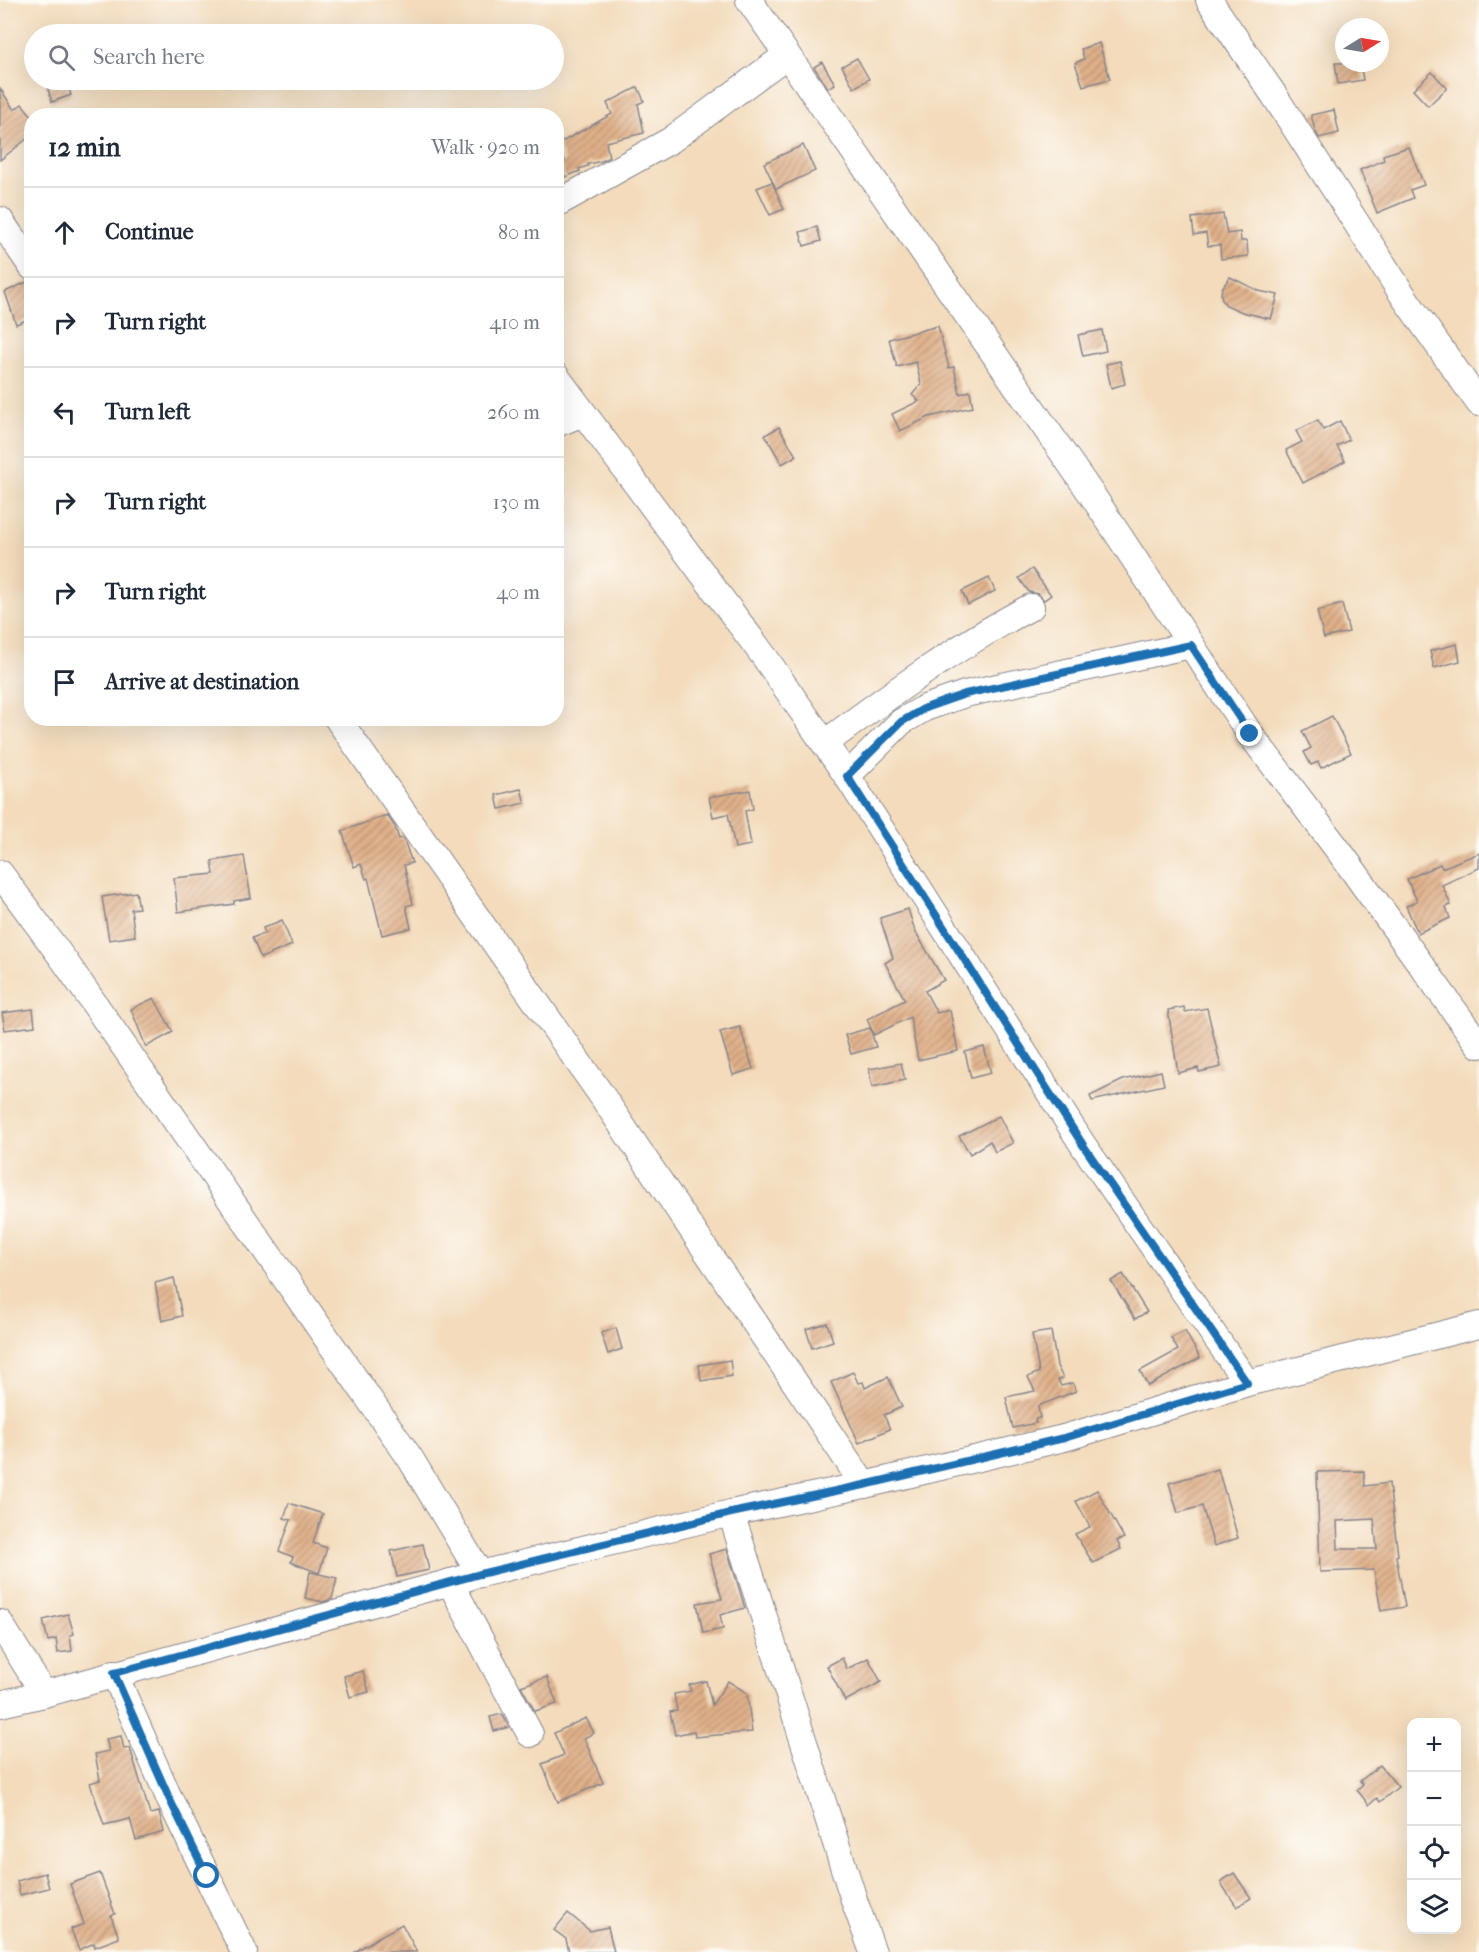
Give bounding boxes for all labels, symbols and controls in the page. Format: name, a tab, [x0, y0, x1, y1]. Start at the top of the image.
north arrow	[1335, 18, 1389, 72]
search box	[24, 24, 564, 90]
icon: search	[45, 41, 78, 74]
text: Search here	[93, 44, 205, 70]
text: 12 min	[48, 132, 121, 163]
text: Walk · 920 m	[431, 136, 540, 159]
icon: ahead	[48, 216, 81, 249]
text: Continue	[105, 219, 194, 245]
text: 80 m	[498, 221, 540, 244]
icon: right	[48, 306, 81, 339]
text: Turn right	[105, 309, 206, 335]
text: 410 m	[489, 311, 540, 334]
icon: left	[48, 396, 81, 429]
text: Turn left	[105, 399, 191, 425]
text: 260 m	[487, 401, 540, 424]
icon: right	[48, 486, 81, 519]
text: Turn right	[105, 489, 206, 515]
text: 130 m	[493, 491, 540, 514]
icon: right	[48, 576, 81, 609]
text: Turn right	[105, 579, 206, 605]
text: 40 m	[496, 581, 540, 604]
icon: arrive	[48, 666, 81, 699]
text: Arrive at destination	[105, 669, 299, 695]
route end	[1236, 720, 1262, 746]
map controls	[1407, 1718, 1461, 1934]
button: +	[1407, 1718, 1461, 1772]
button: −	[1407, 1772, 1461, 1826]
button: locate	[1407, 1826, 1461, 1880]
route start	[193, 1862, 219, 1888]
button: layers	[1407, 1880, 1461, 1934]

